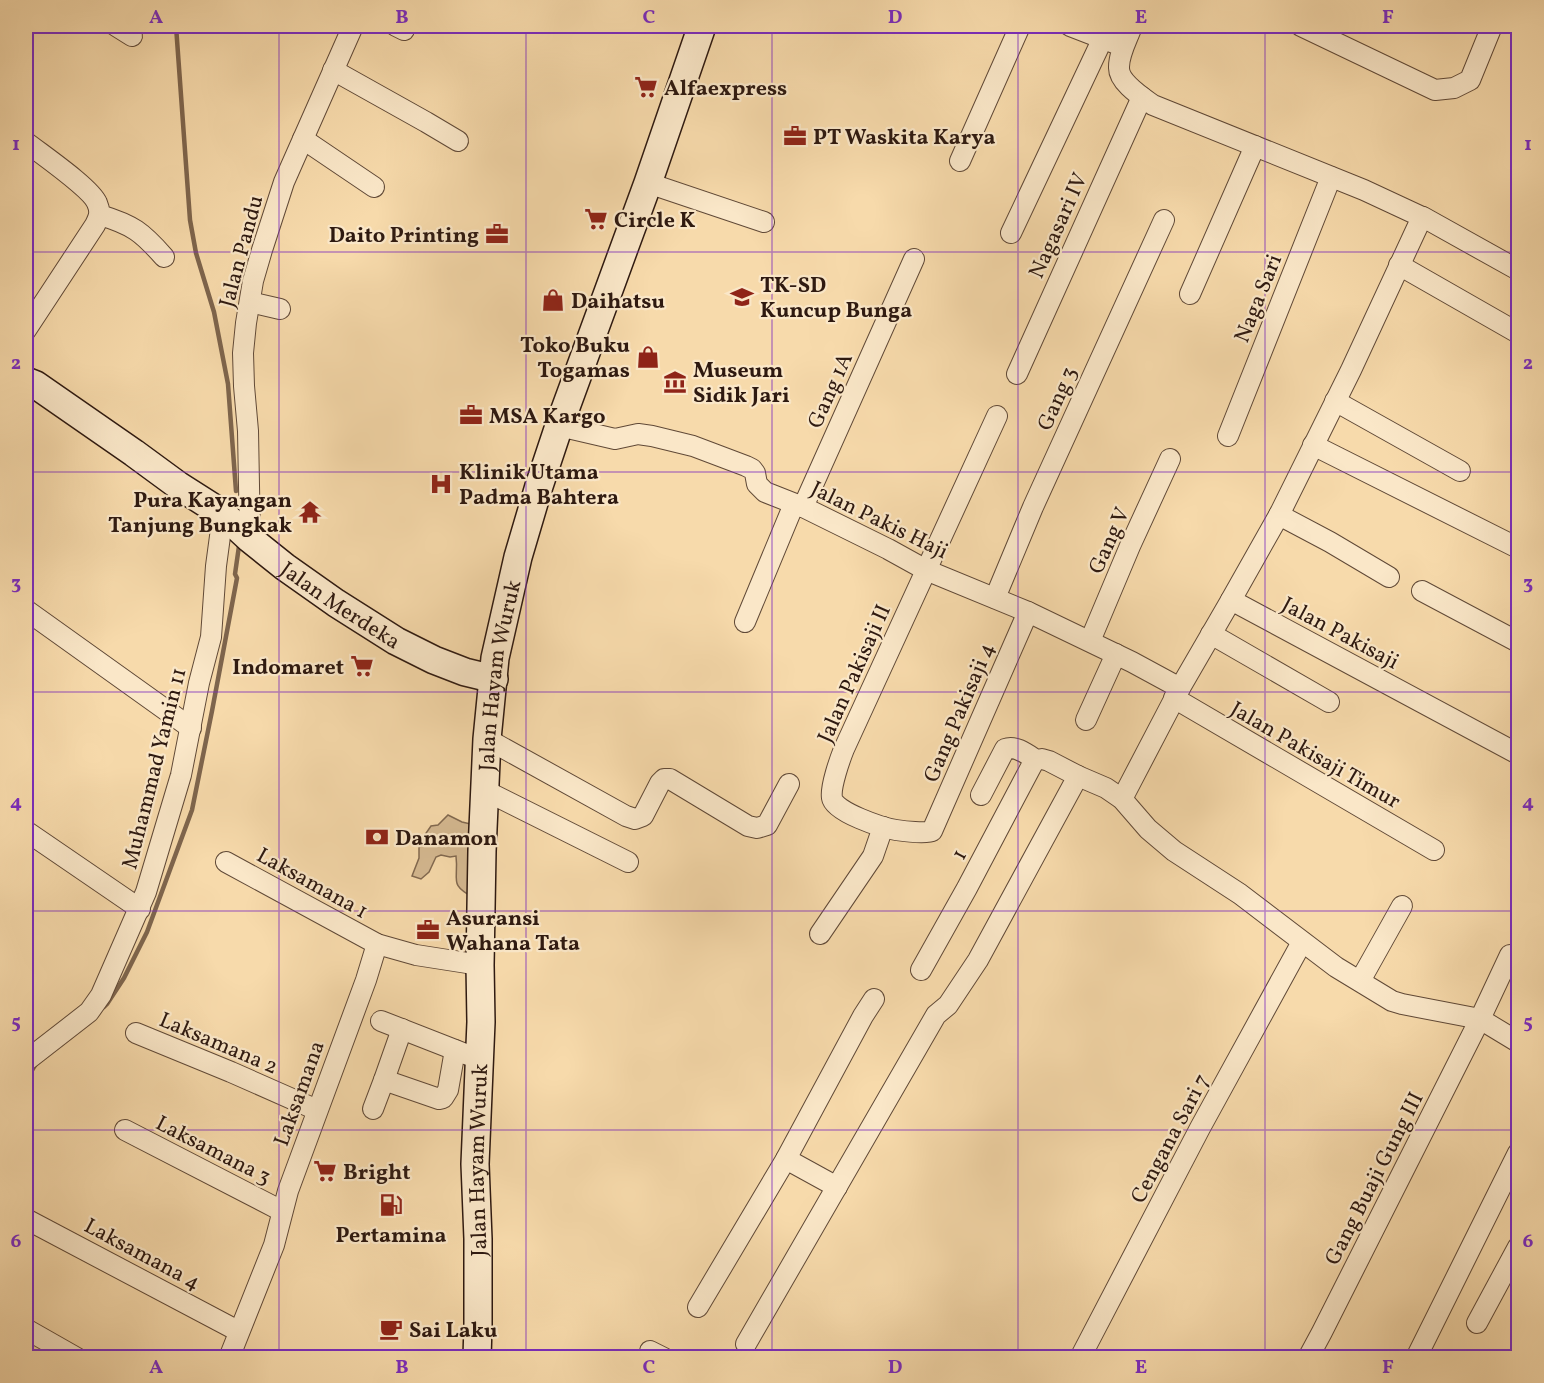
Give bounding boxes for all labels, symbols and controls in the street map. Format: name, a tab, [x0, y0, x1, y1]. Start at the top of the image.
text: A	[149, 4, 163, 32]
text: B	[395, 4, 409, 32]
text: C	[643, 4, 656, 32]
text: D	[888, 4, 902, 32]
text: E	[1135, 4, 1147, 32]
text: F	[1382, 4, 1394, 32]
supermarket icon: Alfaexpress	[633, 74, 659, 100]
place label: Alfaexpress	[664, 74, 787, 105]
office icon: PT Waskita Karya	[782, 123, 808, 149]
place label: PT Waskita Karya	[813, 123, 995, 154]
text: 1	[12, 131, 20, 159]
text: 1	[1524, 131, 1532, 159]
street label: Nagasari IV	[1022, 168, 1096, 284]
street label: Jalan Pandu	[213, 192, 272, 311]
supermarket icon: Circle K	[583, 206, 609, 232]
place label: Circle K	[614, 206, 695, 237]
place label: Daito Printing	[329, 221, 479, 252]
office icon: Daito Printing	[484, 221, 510, 247]
street label: Naga Sari	[1228, 250, 1291, 348]
place label: TK-SD Kuncup Bunga	[760, 271, 912, 327]
school or university icon: TK-SD Kuncup Bunga	[729, 284, 755, 310]
shop icon: Daihatsu	[540, 287, 566, 313]
place label: Daihatsu	[571, 287, 665, 318]
place label: Toko Buku Togamas	[520, 331, 630, 387]
shop icon: Toko Buku Togamas	[635, 344, 661, 370]
street label: Gang 1A	[801, 348, 862, 434]
text: 2	[11, 350, 21, 378]
text: 2	[1523, 350, 1533, 378]
place label: Museum Sidik Jari	[693, 356, 790, 412]
street label: Gang 3	[1030, 362, 1086, 436]
museum icon: Museum Sidik Jari	[662, 369, 688, 395]
office icon: MSA Kargo	[458, 402, 484, 428]
place label: MSA Kargo	[489, 402, 606, 433]
place label: Klinik Utama Padma Bahtera	[459, 458, 619, 514]
hospital icon: Klinik Utama Padma Bahtera	[428, 471, 454, 497]
street label: Jalan Pakis Haji	[805, 474, 953, 568]
place label: Pura Kayangan Tanjung Bungkak	[108, 486, 292, 542]
temple icon: Pura Kayangan Tanjung Bungkak	[297, 499, 323, 525]
street label: Gang V	[1082, 503, 1139, 579]
street label: Jalan Merdeka	[273, 555, 406, 658]
text: 3	[11, 570, 21, 598]
text: 3	[1523, 570, 1533, 598]
street label: Jalan Hayam Wuruk	[473, 577, 530, 772]
street label: Jalan Pakisaji	[1276, 590, 1404, 678]
street label: Jalan Pakisaji II	[811, 600, 900, 748]
street label: Gang Pakisaji 4	[917, 638, 1004, 788]
place label: Indomaret	[232, 653, 344, 684]
supermarket icon: Indomaret	[349, 653, 375, 679]
street label: Muhammad Yamin 11	[115, 665, 195, 873]
street label: Jalan Pakisaji Timur	[1224, 695, 1406, 818]
text: 4	[10, 789, 22, 817]
text: 4	[1522, 789, 1534, 817]
bank icon: Danamon	[364, 824, 390, 850]
place label: Danamon	[395, 824, 498, 855]
street label: Laksamana 1	[250, 841, 373, 928]
street label: 1	[945, 844, 976, 866]
place label: Asuransi Wahana Tata	[446, 904, 580, 960]
office icon: Asuransi Wahana Tata	[415, 917, 441, 943]
street label: Laksamana 2	[154, 1005, 282, 1083]
text: 5	[11, 1009, 21, 1037]
text: 5	[1523, 1009, 1533, 1037]
street label: Laksamana	[267, 1037, 334, 1151]
street label: Jalan Hayam Wuruk	[462, 1063, 497, 1257]
street label: Cengana Sari 7	[1124, 1069, 1218, 1209]
street label: Gang Buaji Gung III	[1318, 1087, 1432, 1271]
street label: Laksamana 3	[150, 1109, 276, 1194]
supermarket icon: Bright	[312, 1158, 338, 1184]
place label: Bright	[343, 1158, 410, 1189]
fuel station icon: Pertamina	[378, 1192, 404, 1218]
street label: Laksamana 4	[78, 1212, 205, 1299]
place label: Pertamina	[335, 1221, 447, 1252]
text: 6	[11, 1228, 22, 1256]
text: 6	[1523, 1228, 1534, 1256]
cafe icon: Sai Laku	[378, 1316, 404, 1342]
place label: Sai Laku	[409, 1316, 497, 1347]
text: A	[149, 1354, 163, 1382]
text: B	[395, 1354, 409, 1382]
text: C	[643, 1354, 656, 1382]
text: D	[888, 1354, 902, 1382]
text: E	[1135, 1354, 1147, 1382]
text: F	[1382, 1354, 1394, 1382]

